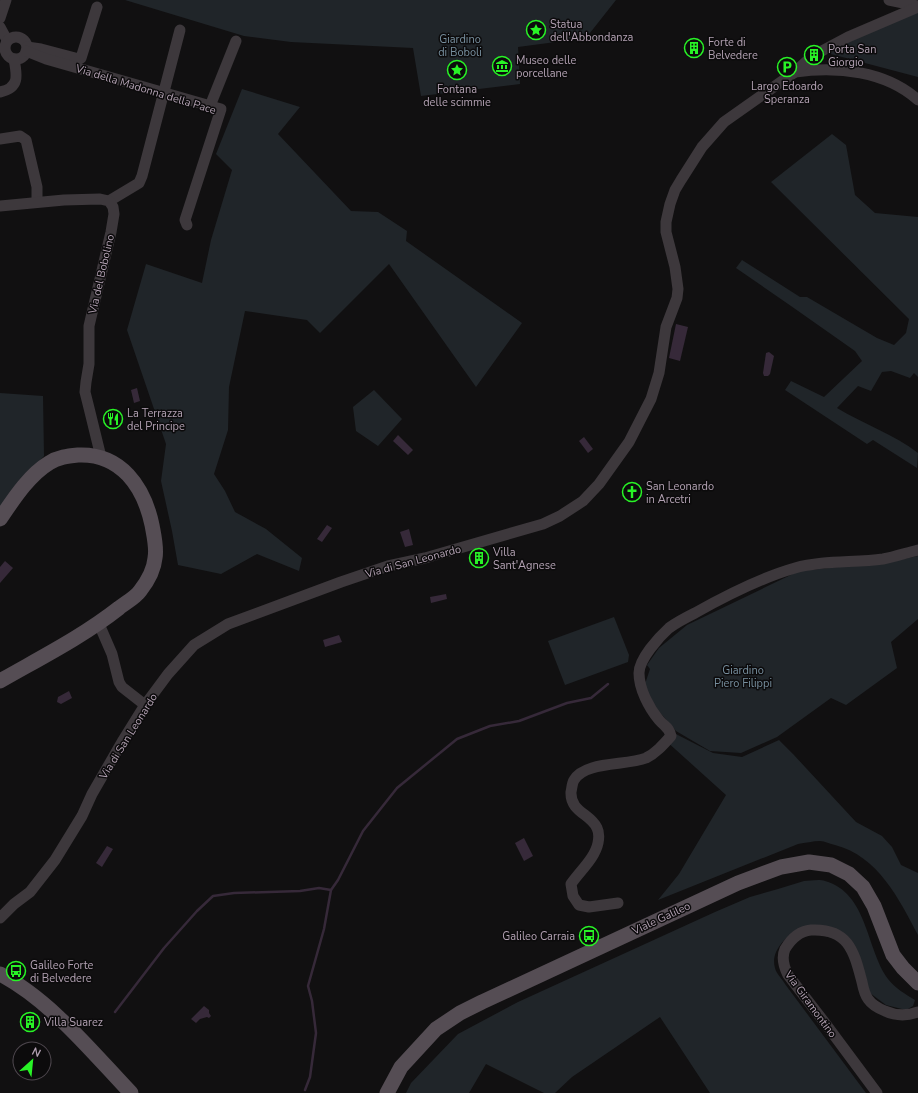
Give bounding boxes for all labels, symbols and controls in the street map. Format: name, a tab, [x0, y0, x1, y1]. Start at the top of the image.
place label: Statua dell'Abbondanza	[550, 17, 634, 45]
place icon: Statua dell'Abbondanza	[525, 19, 547, 41]
park label: Giardino di Boboli	[438, 32, 482, 60]
place label: Forte di Belvedere	[708, 35, 758, 63]
building icon: Forte di Belvedere	[683, 37, 705, 59]
place label: Porta San Giorgio	[828, 42, 876, 70]
building icon: Porta San Giorgio	[803, 44, 825, 66]
place label: Museo delle porcellane	[516, 53, 576, 81]
museum icon: Museo delle porcellane	[491, 55, 513, 77]
parking icon: Largo Edoardo Speranza	[776, 56, 798, 78]
place icon: Fontana delle scimmie	[446, 59, 468, 81]
street label: Via della Madonna della Pace	[73, 61, 218, 118]
place label: Largo Edoardo Speranza	[751, 79, 823, 107]
place label: Fontana delle scimmie	[423, 82, 491, 110]
street label: Via del Bobolino	[85, 233, 118, 316]
place label: La Terrazza del Principe	[127, 406, 185, 434]
restaurant icon: La Terrazza del Principe	[102, 408, 124, 430]
place label: San Leonardo in Arcetri	[646, 479, 714, 507]
church icon: San Leonardo in Arcetri	[621, 481, 643, 503]
street label: Via di San Leonardo	[363, 541, 463, 582]
place label: Villa Sant'Agnese	[492, 545, 556, 573]
building icon: Villa Sant'Agnese	[468, 547, 490, 569]
park label: Giardino Piero Filippi	[714, 663, 772, 691]
street label: Via di San Leonardo	[95, 690, 161, 783]
street label: Viale Galileo	[629, 898, 693, 939]
bus stop icon: Galileo Carraia	[578, 925, 600, 947]
place label: Galileo Carraia	[502, 929, 575, 944]
place label: Galileo Forte di Belvedere	[30, 958, 94, 986]
bus stop icon: Galileo Forte di Belvedere	[5, 960, 27, 982]
street label: Via Giramontino	[781, 967, 840, 1041]
building icon: Villa Suarez	[19, 1011, 41, 1033]
place label: Villa Suarez	[43, 1015, 103, 1030]
north arrow	[12, 1041, 52, 1081]
text: N	[29, 1044, 43, 1061]

